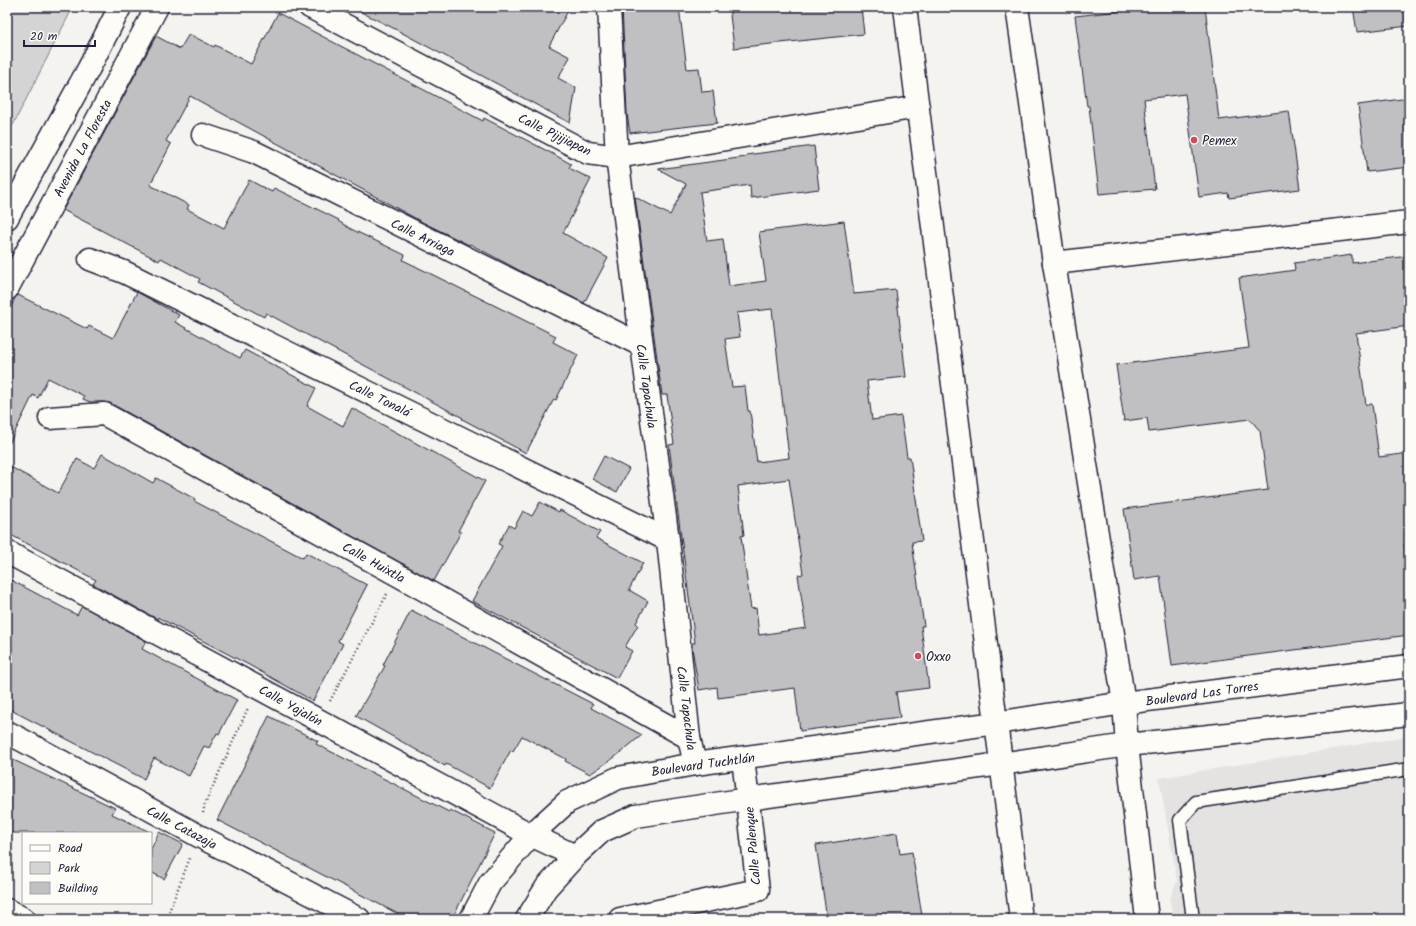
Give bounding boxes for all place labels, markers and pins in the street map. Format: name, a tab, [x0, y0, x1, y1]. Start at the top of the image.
place label: Pemex	[1202, 131, 1237, 152]
marker: Pemex	[1189, 135, 1199, 145]
place label: Oxxo	[926, 647, 951, 668]
marker: Oxxo	[913, 651, 923, 661]

